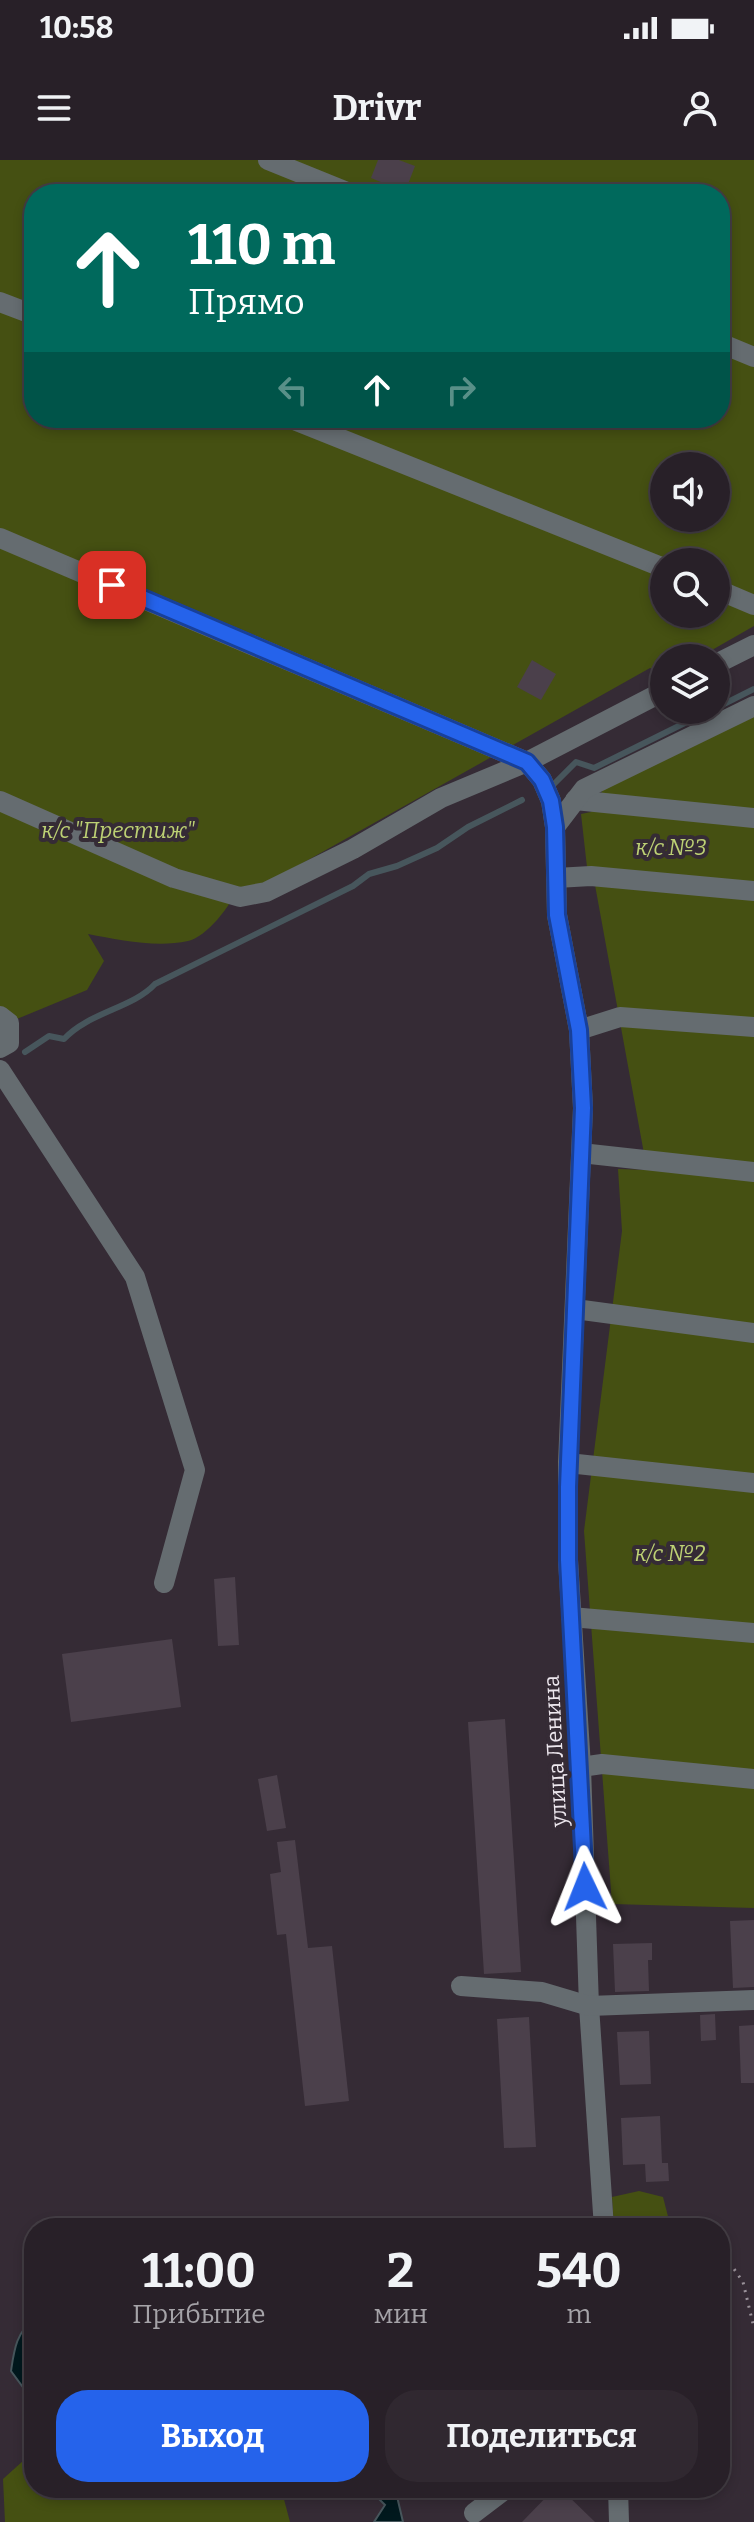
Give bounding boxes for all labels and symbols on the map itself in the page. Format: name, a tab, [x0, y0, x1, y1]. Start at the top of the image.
pin	[78, 551, 146, 619]
park label: к/с "Престиж"	[41, 817, 195, 844]
park label: к/с №3	[635, 834, 707, 861]
park label: к/с №2	[634, 1540, 706, 1567]
street label: улица Ленина	[538, 1674, 573, 1829]
position arrow	[543, 1845, 627, 1929]

